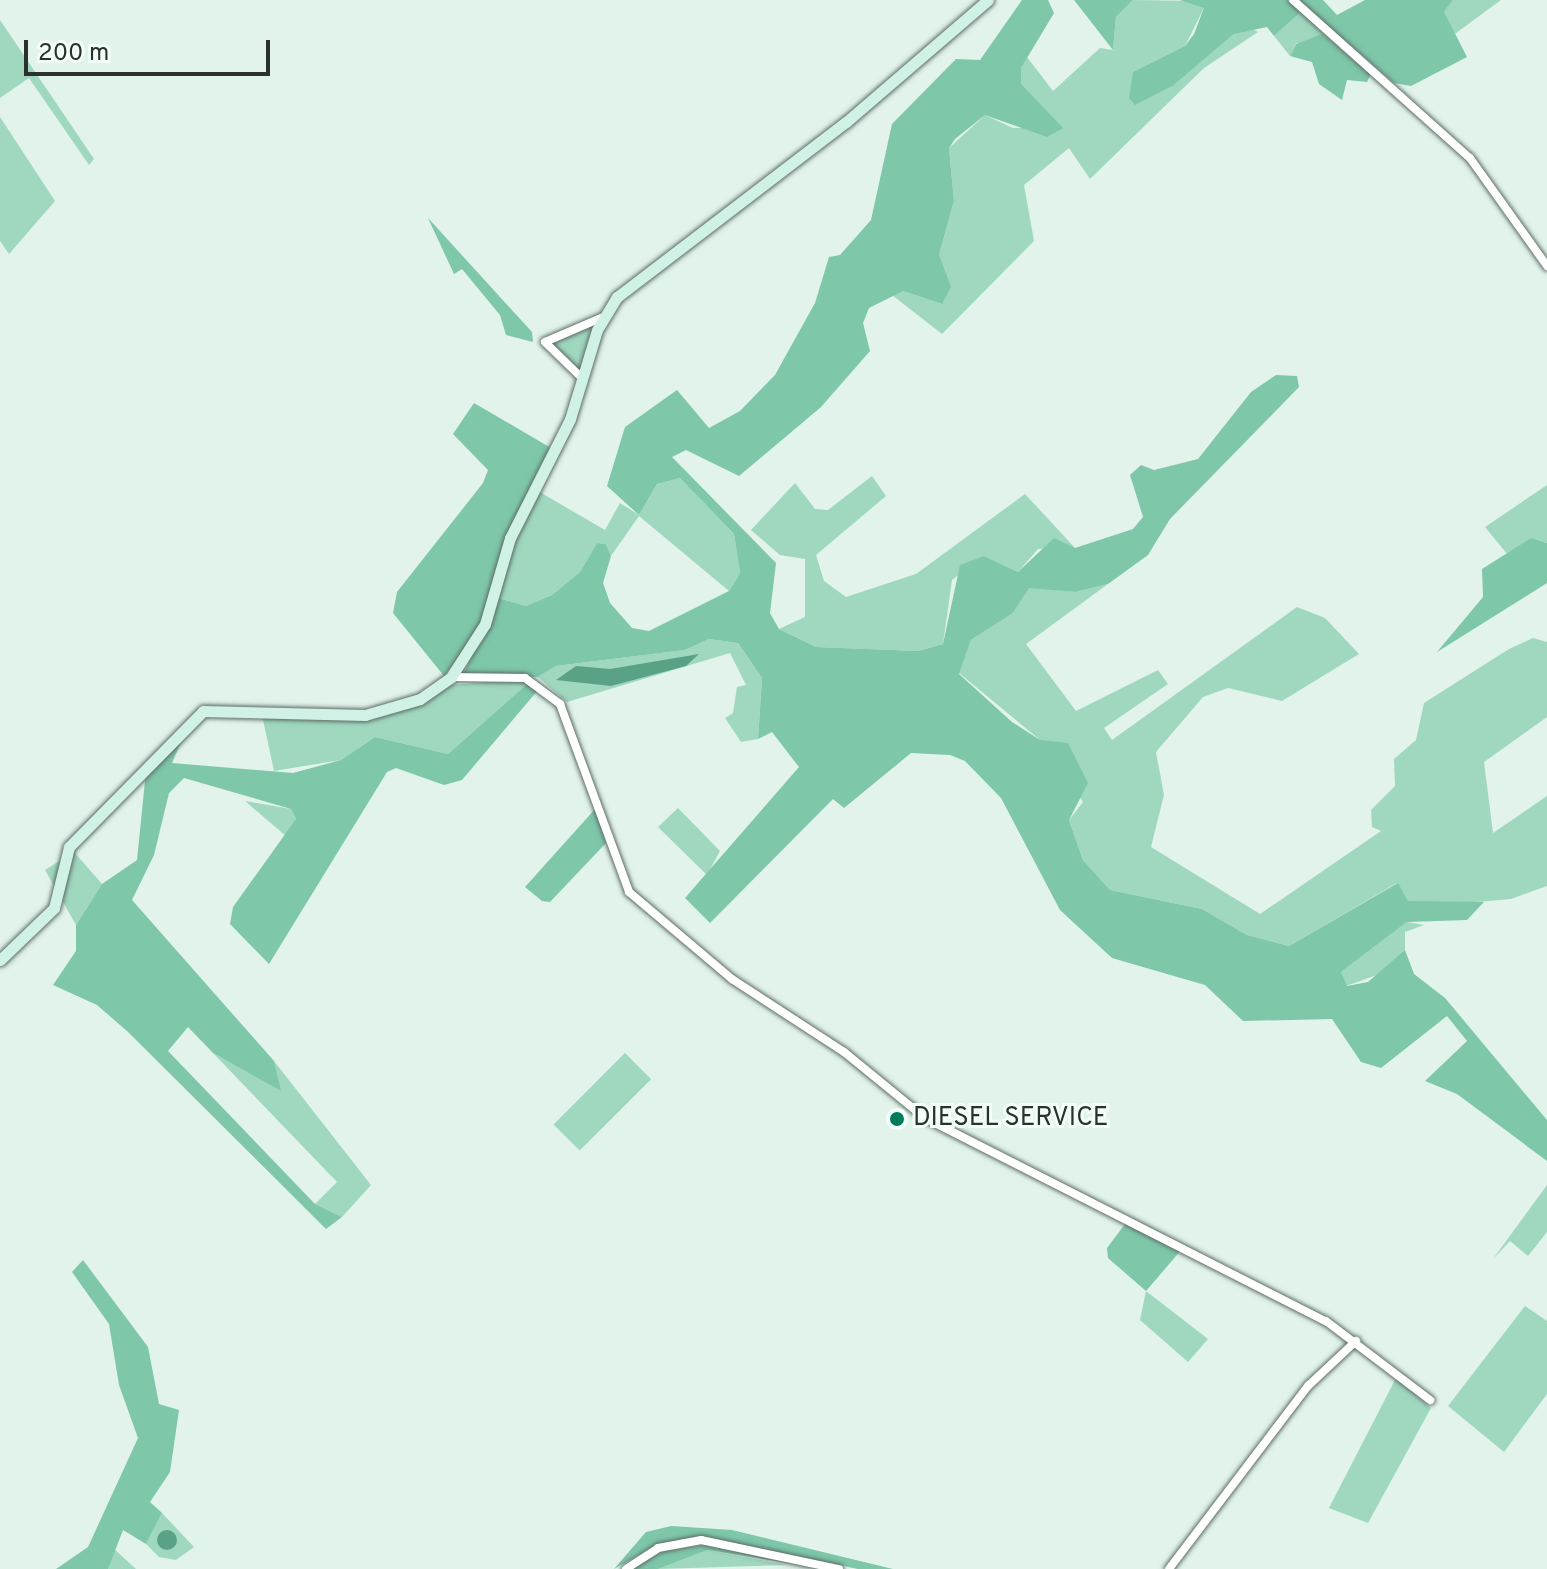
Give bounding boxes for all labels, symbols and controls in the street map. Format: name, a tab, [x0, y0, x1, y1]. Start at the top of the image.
scale bar	[28, 24, 274, 74]
text: 200 m	[38, 39, 109, 69]
place label: DIESEL SERVICE	[913, 1103, 1109, 1135]
marker: DIESEL SERVICE	[888, 1110, 906, 1128]

